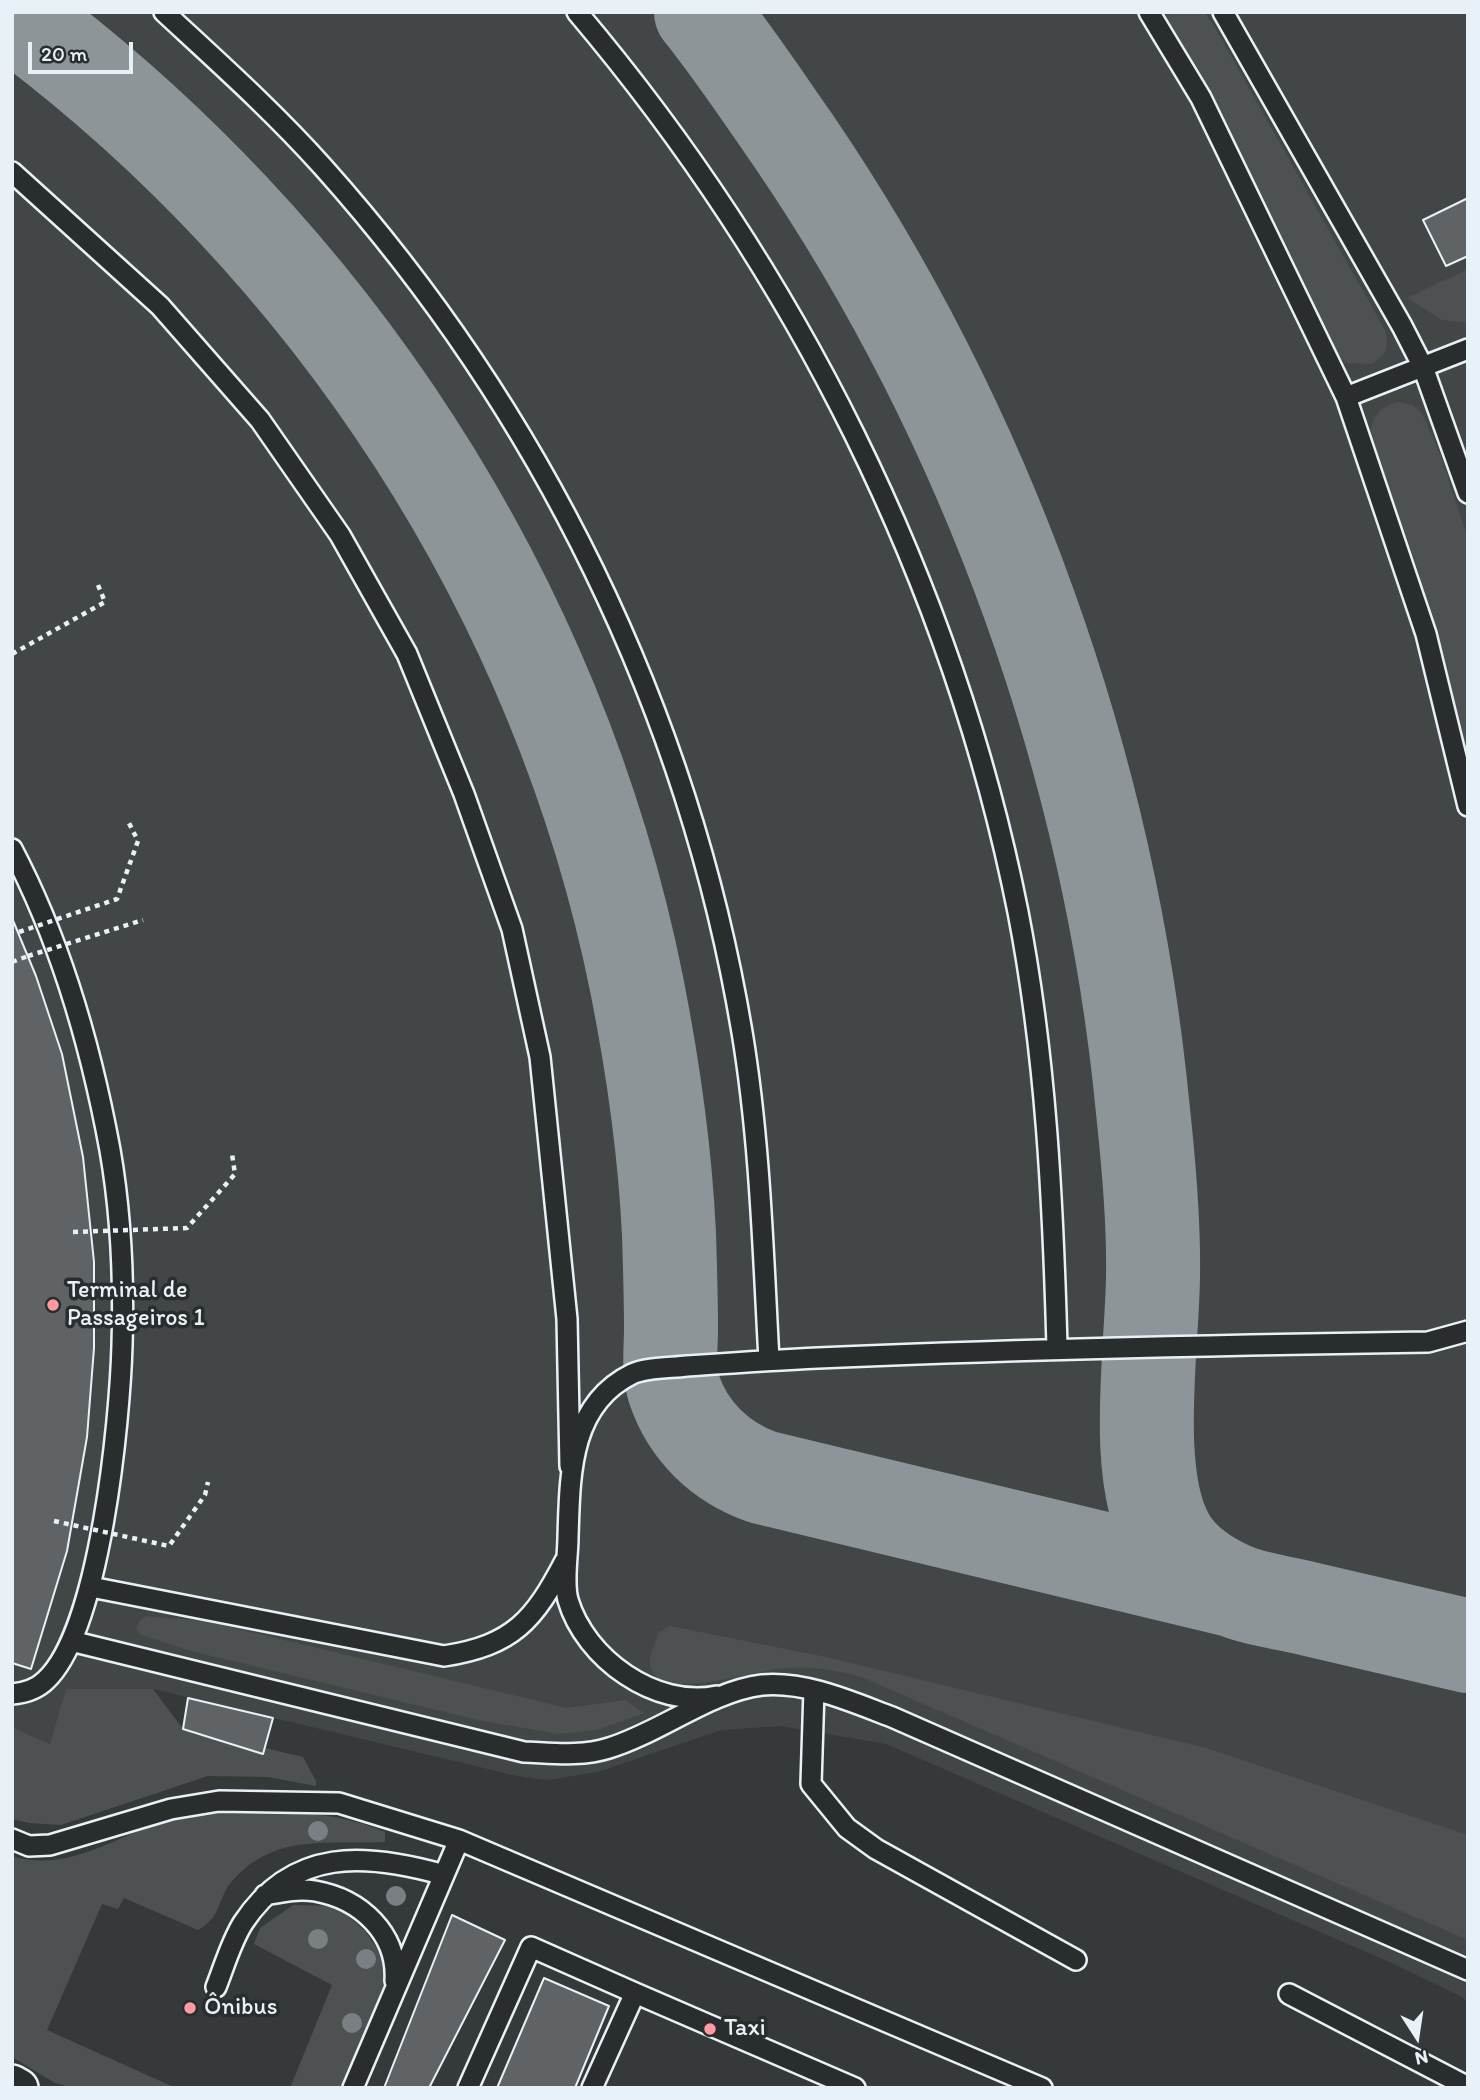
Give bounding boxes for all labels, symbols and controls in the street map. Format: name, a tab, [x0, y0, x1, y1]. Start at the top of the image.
scale bar	[32, 28, 136, 72]
text: 20 m	[41, 41, 87, 66]
place label: Terminal de Passageiros 1	[67, 1277, 205, 1333]
marker: Terminal de Passageiros 1	[45, 1297, 61, 1313]
place label: Ônibus	[204, 1994, 277, 2022]
marker: Ônibus	[182, 2000, 198, 2016]
north arrow	[1382, 2002, 1452, 2072]
place label: Taxi	[724, 2015, 766, 2043]
marker: Taxi	[702, 2021, 718, 2037]
text: N	[1413, 2045, 1430, 2071]

